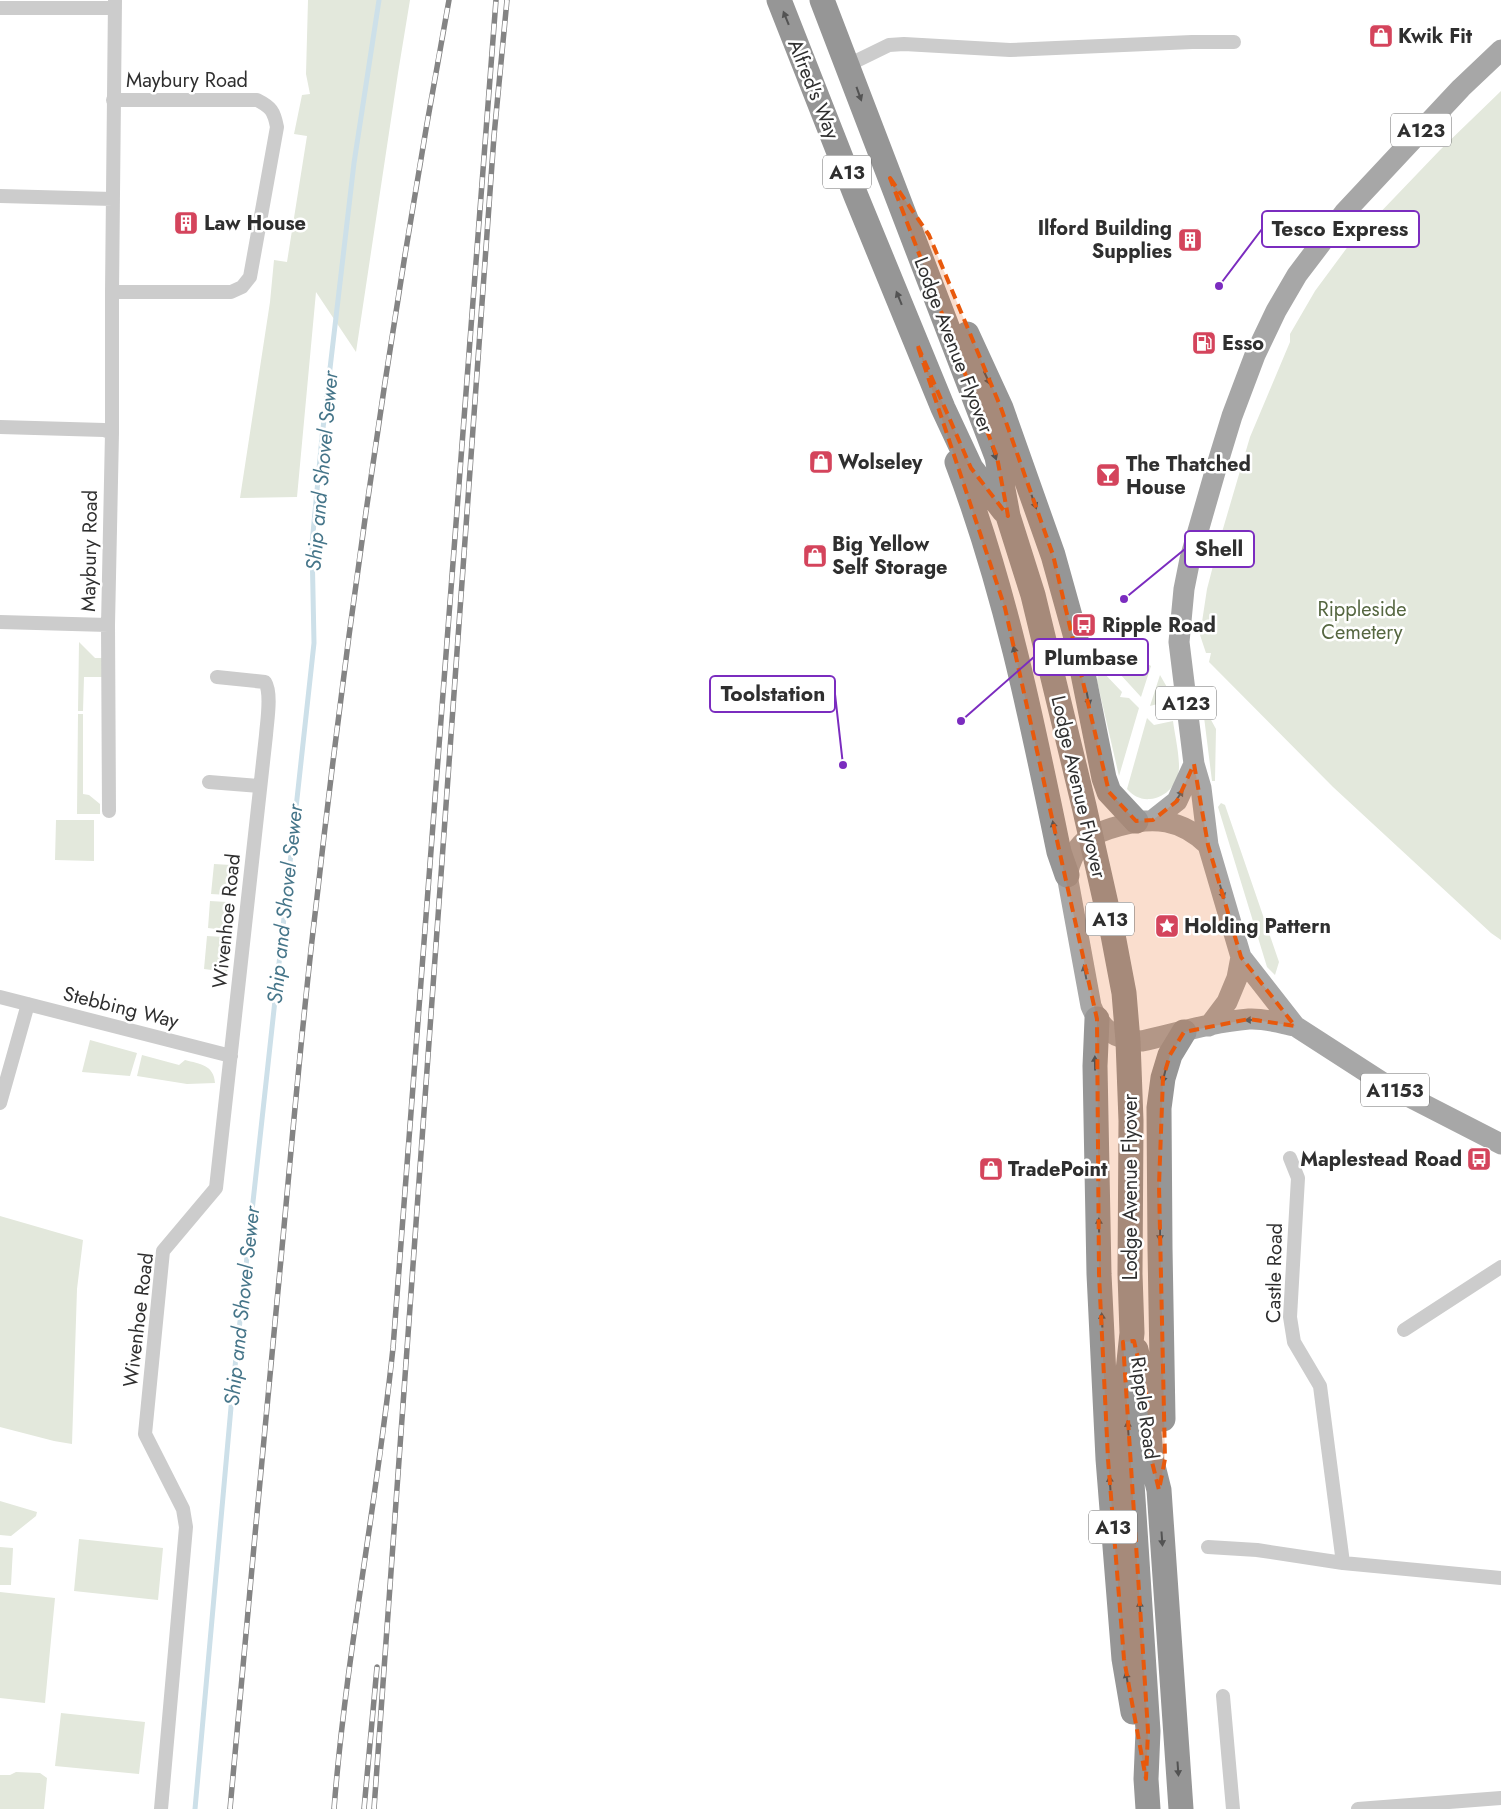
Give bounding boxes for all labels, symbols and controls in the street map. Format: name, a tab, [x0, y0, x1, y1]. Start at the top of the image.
one-way arrow	[782, 10, 790, 25]
place label: Kwik Fit	[1398, 22, 1473, 51]
shop icon: Kwik Fit	[1368, 23, 1394, 49]
street label: Alfred's Way	[780, 35, 847, 144]
street label: Maybury Road	[126, 66, 248, 95]
one-way arrow	[855, 87, 863, 102]
road number: A123	[1391, 114, 1451, 146]
road number: A13	[823, 156, 871, 188]
place label: Law House	[204, 209, 306, 238]
building icon: Law House	[173, 210, 199, 236]
callout: Tesco Express	[1262, 211, 1419, 247]
place label: Ilford Building Supplies	[1038, 214, 1172, 266]
text: Tesco Express	[1272, 214, 1409, 244]
building icon: Ilford Building Supplies	[1177, 227, 1203, 253]
street label: Lodge Avenue Flyover	[907, 253, 1001, 438]
one-way arrow	[895, 291, 902, 306]
place label: Esso	[1222, 329, 1264, 358]
fuel station icon: Esso	[1191, 330, 1217, 356]
water label: Ship and Shovel Sewer	[298, 369, 346, 572]
one-way arrow	[983, 371, 991, 385]
one-way arrow	[991, 445, 999, 460]
place label: Wolseley	[838, 448, 923, 477]
shop icon: Wolseley	[808, 449, 834, 475]
place label: The Thatched House	[1126, 450, 1251, 502]
bar icon: The Thatched House	[1095, 462, 1121, 488]
street label: Maybury Road	[74, 490, 105, 612]
one-way arrow	[1030, 495, 1038, 510]
place label: Big Yellow Self Storage	[832, 530, 948, 582]
callout: Shell	[1185, 531, 1254, 567]
text: Shell	[1195, 534, 1243, 564]
shop icon: Big Yellow Self Storage	[802, 543, 828, 569]
park label: Rippleside Cemetery	[1317, 595, 1407, 647]
place label: Ripple Road	[1102, 611, 1216, 640]
bus stop icon: Ripple Road	[1071, 612, 1097, 638]
callout: Plumbase	[1034, 639, 1148, 675]
text: Plumbase	[1044, 643, 1138, 673]
one-way arrow	[1011, 645, 1019, 660]
callout: Toolstation	[710, 676, 835, 712]
text: Toolstation	[721, 679, 825, 709]
road number: A123	[1156, 686, 1216, 720]
one-way arrow	[1084, 691, 1092, 706]
street label: Lodge Avenue Flyover	[1043, 693, 1114, 881]
one-way arrow	[1174, 789, 1184, 803]
water label: Ship and Shovel Sewer	[260, 802, 311, 1005]
one-way arrow	[1050, 821, 1058, 836]
street label: Wivenhoe Road	[205, 852, 248, 990]
one-way arrow	[1218, 884, 1226, 900]
road number: A13	[1086, 902, 1134, 936]
place label: Holding Pattern	[1184, 912, 1331, 941]
place icon: Holding Pattern	[1154, 913, 1180, 939]
one-way arrow	[1080, 963, 1088, 979]
street label: Stebbing Way	[60, 979, 182, 1036]
one-way arrow	[1243, 1016, 1259, 1024]
one-way arrow	[1091, 1054, 1099, 1070]
one-way arrow	[1160, 1068, 1168, 1083]
road number: A1153	[1361, 1074, 1429, 1106]
street label: Lodge Avenue Flyover	[1116, 1094, 1145, 1280]
place label: Maplestead Road	[1300, 1145, 1462, 1174]
bus stop icon: Maplestead Road	[1466, 1146, 1492, 1172]
place label: TradePoint	[1008, 1155, 1108, 1184]
shop icon: TradePoint	[978, 1156, 1004, 1182]
water label: Ship and Shovel Sewer	[217, 1204, 268, 1407]
one-way arrow	[1095, 1217, 1103, 1233]
street label: Castle Road	[1259, 1223, 1290, 1323]
one-way arrow	[1156, 1226, 1164, 1242]
street label: Wivenhoe Road	[116, 1251, 161, 1389]
one-way arrow	[1097, 1312, 1105, 1328]
street label: Ripple Road	[1123, 1355, 1166, 1461]
one-way arrow	[1124, 1420, 1132, 1436]
one-way arrow	[1105, 1474, 1113, 1490]
road number: A13	[1089, 1510, 1137, 1544]
one-way arrow	[1159, 1531, 1167, 1547]
one-way arrow	[1136, 1600, 1144, 1616]
one-way arrow	[1123, 1671, 1131, 1687]
one-way arrow	[1175, 1761, 1183, 1777]

